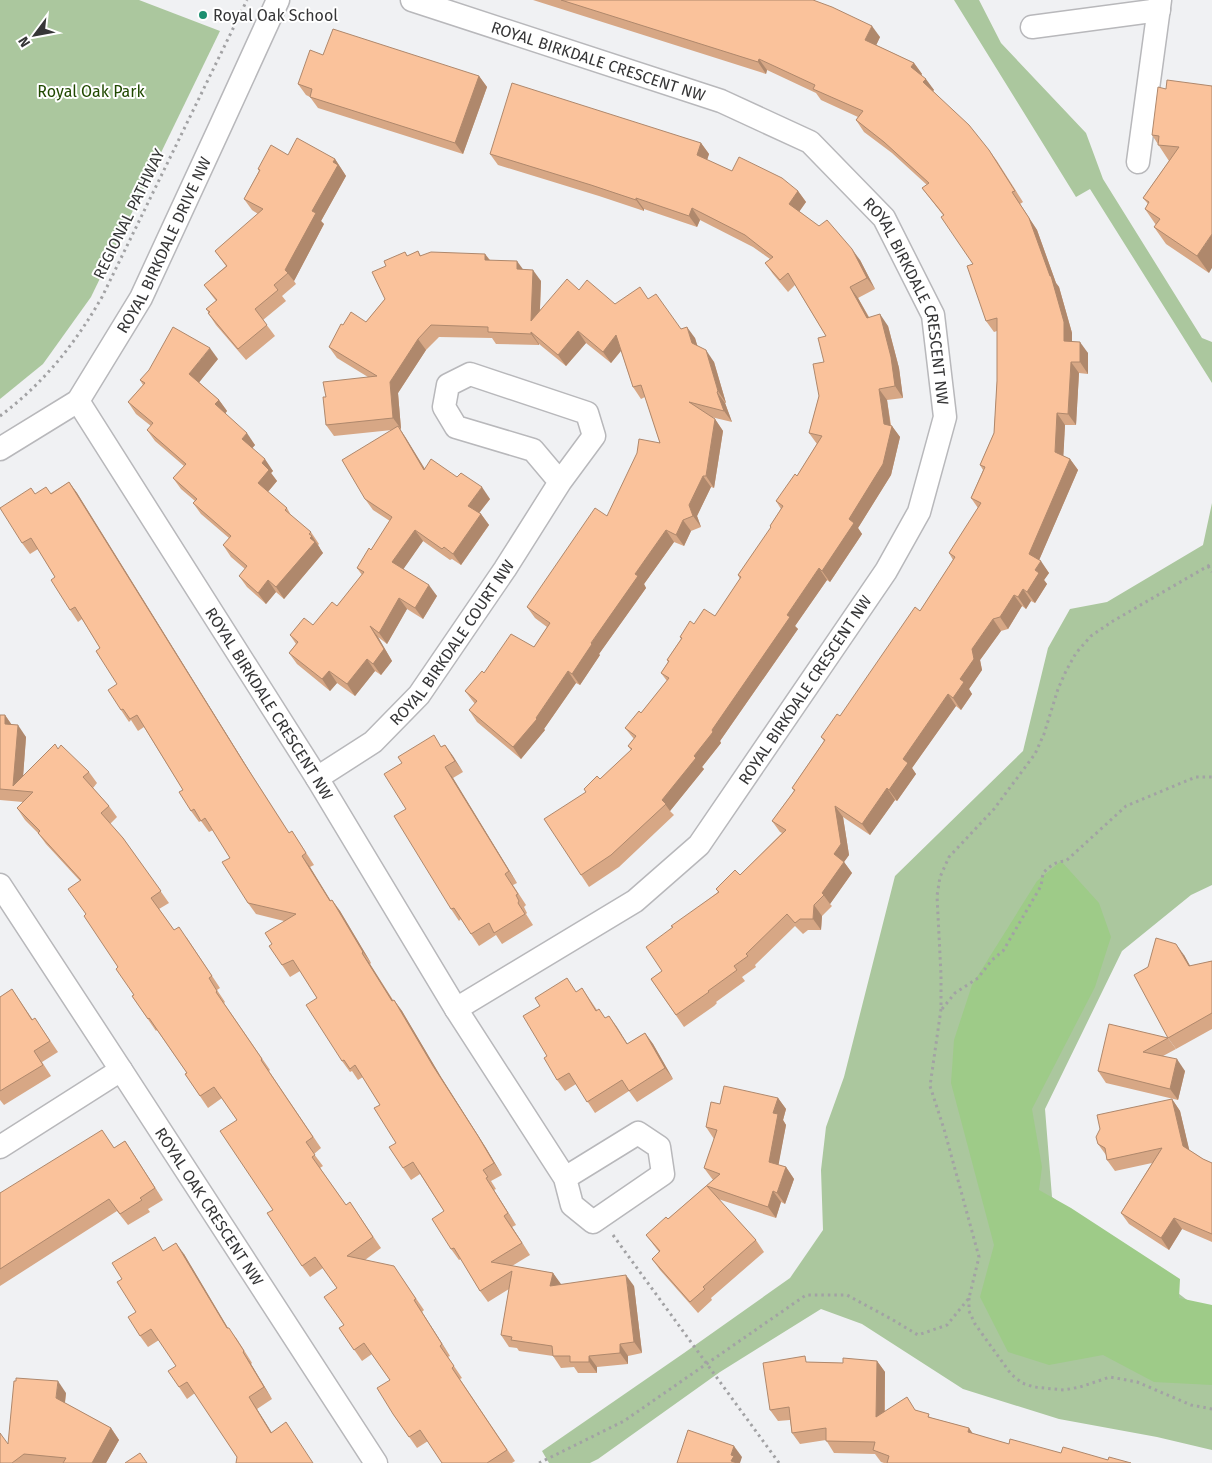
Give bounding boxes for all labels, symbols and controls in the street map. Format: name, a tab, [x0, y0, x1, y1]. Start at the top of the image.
place label: Royal Oak School	[213, 6, 338, 25]
marker: Royal Oak School	[197, 9, 209, 21]
north arrow	[10, 10, 60, 60]
street label: ROYAL BIRKDALE CRESCENT NW	[489, 17, 708, 105]
text: N	[15, 33, 34, 50]
park label: Royal Oak Park	[37, 82, 145, 101]
street label: REGIONAL PATHWAY	[89, 146, 169, 282]
street label: ROYAL BIRKDALE DRIVE NW	[112, 154, 214, 336]
street label: ROYAL BIRKDALE CRESCENT NW	[860, 193, 953, 406]
street label: ROYAL BIRKDALE COURT NW	[386, 556, 518, 729]
street label: ROYAL BIRKDALE CRESCENT NW	[734, 592, 876, 788]
street label: ROYAL BIRKDALE CRESCENT NW	[202, 604, 337, 803]
street label: ROYAL OAK CRESCENT NW	[151, 1124, 268, 1289]

